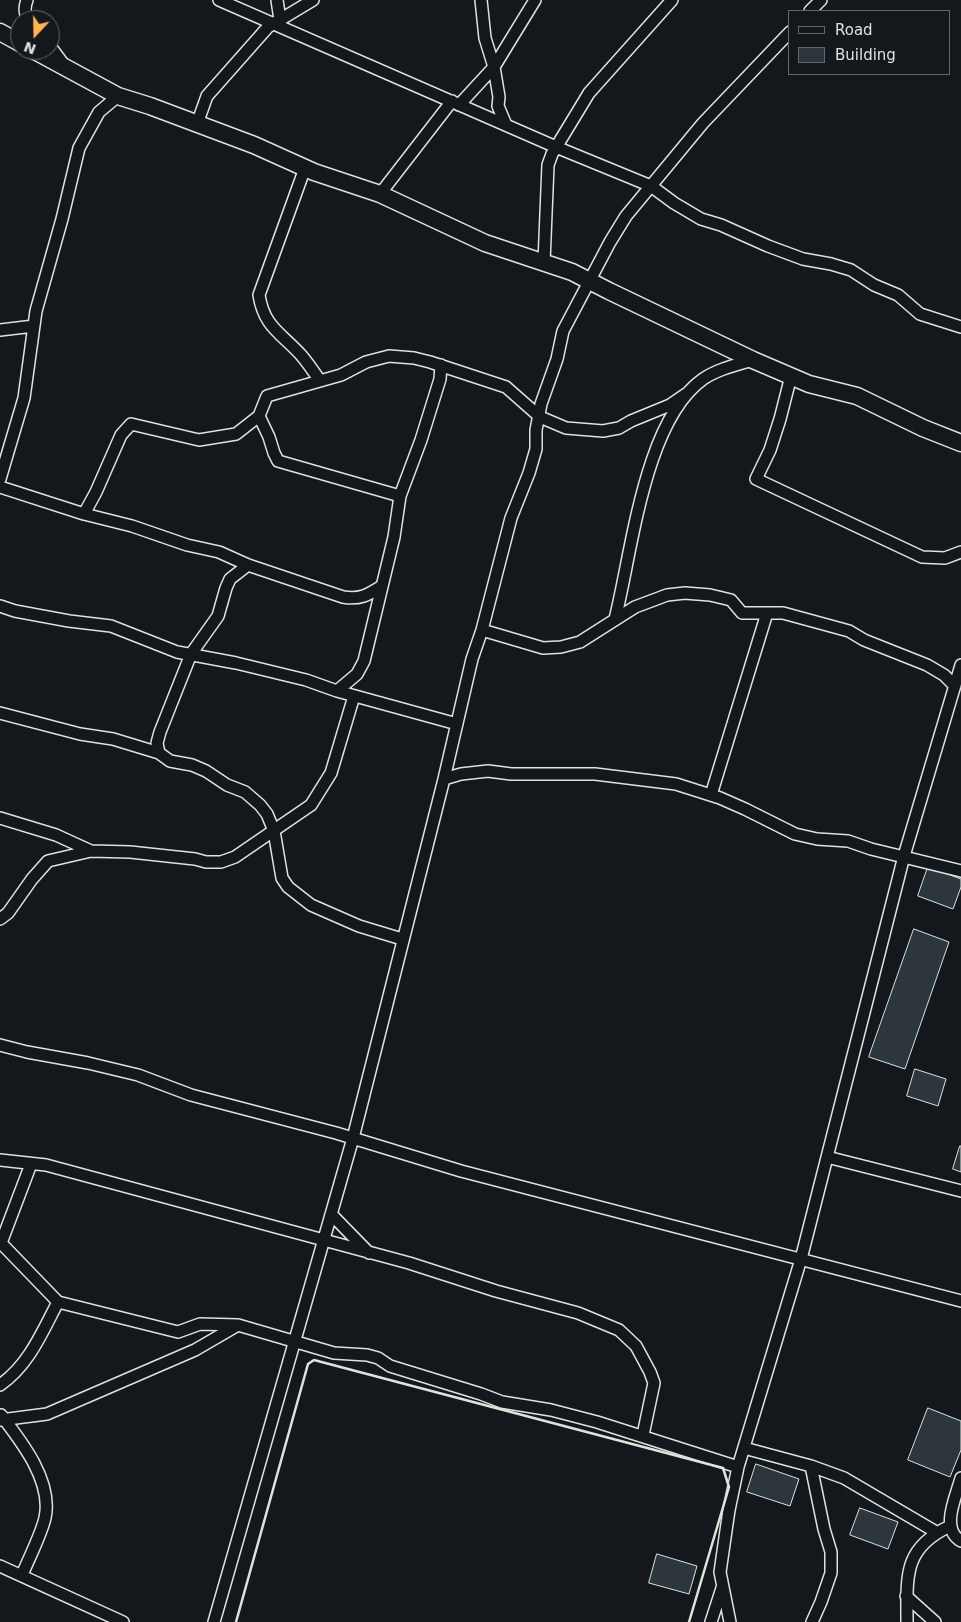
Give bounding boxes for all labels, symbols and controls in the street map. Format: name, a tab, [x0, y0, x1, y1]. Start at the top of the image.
north arrow	[10, 10, 60, 60]
legend	[788, 10, 951, 75]
text: Road	[835, 21, 873, 39]
text: N	[22, 39, 38, 58]
text: Building	[835, 46, 896, 64]

